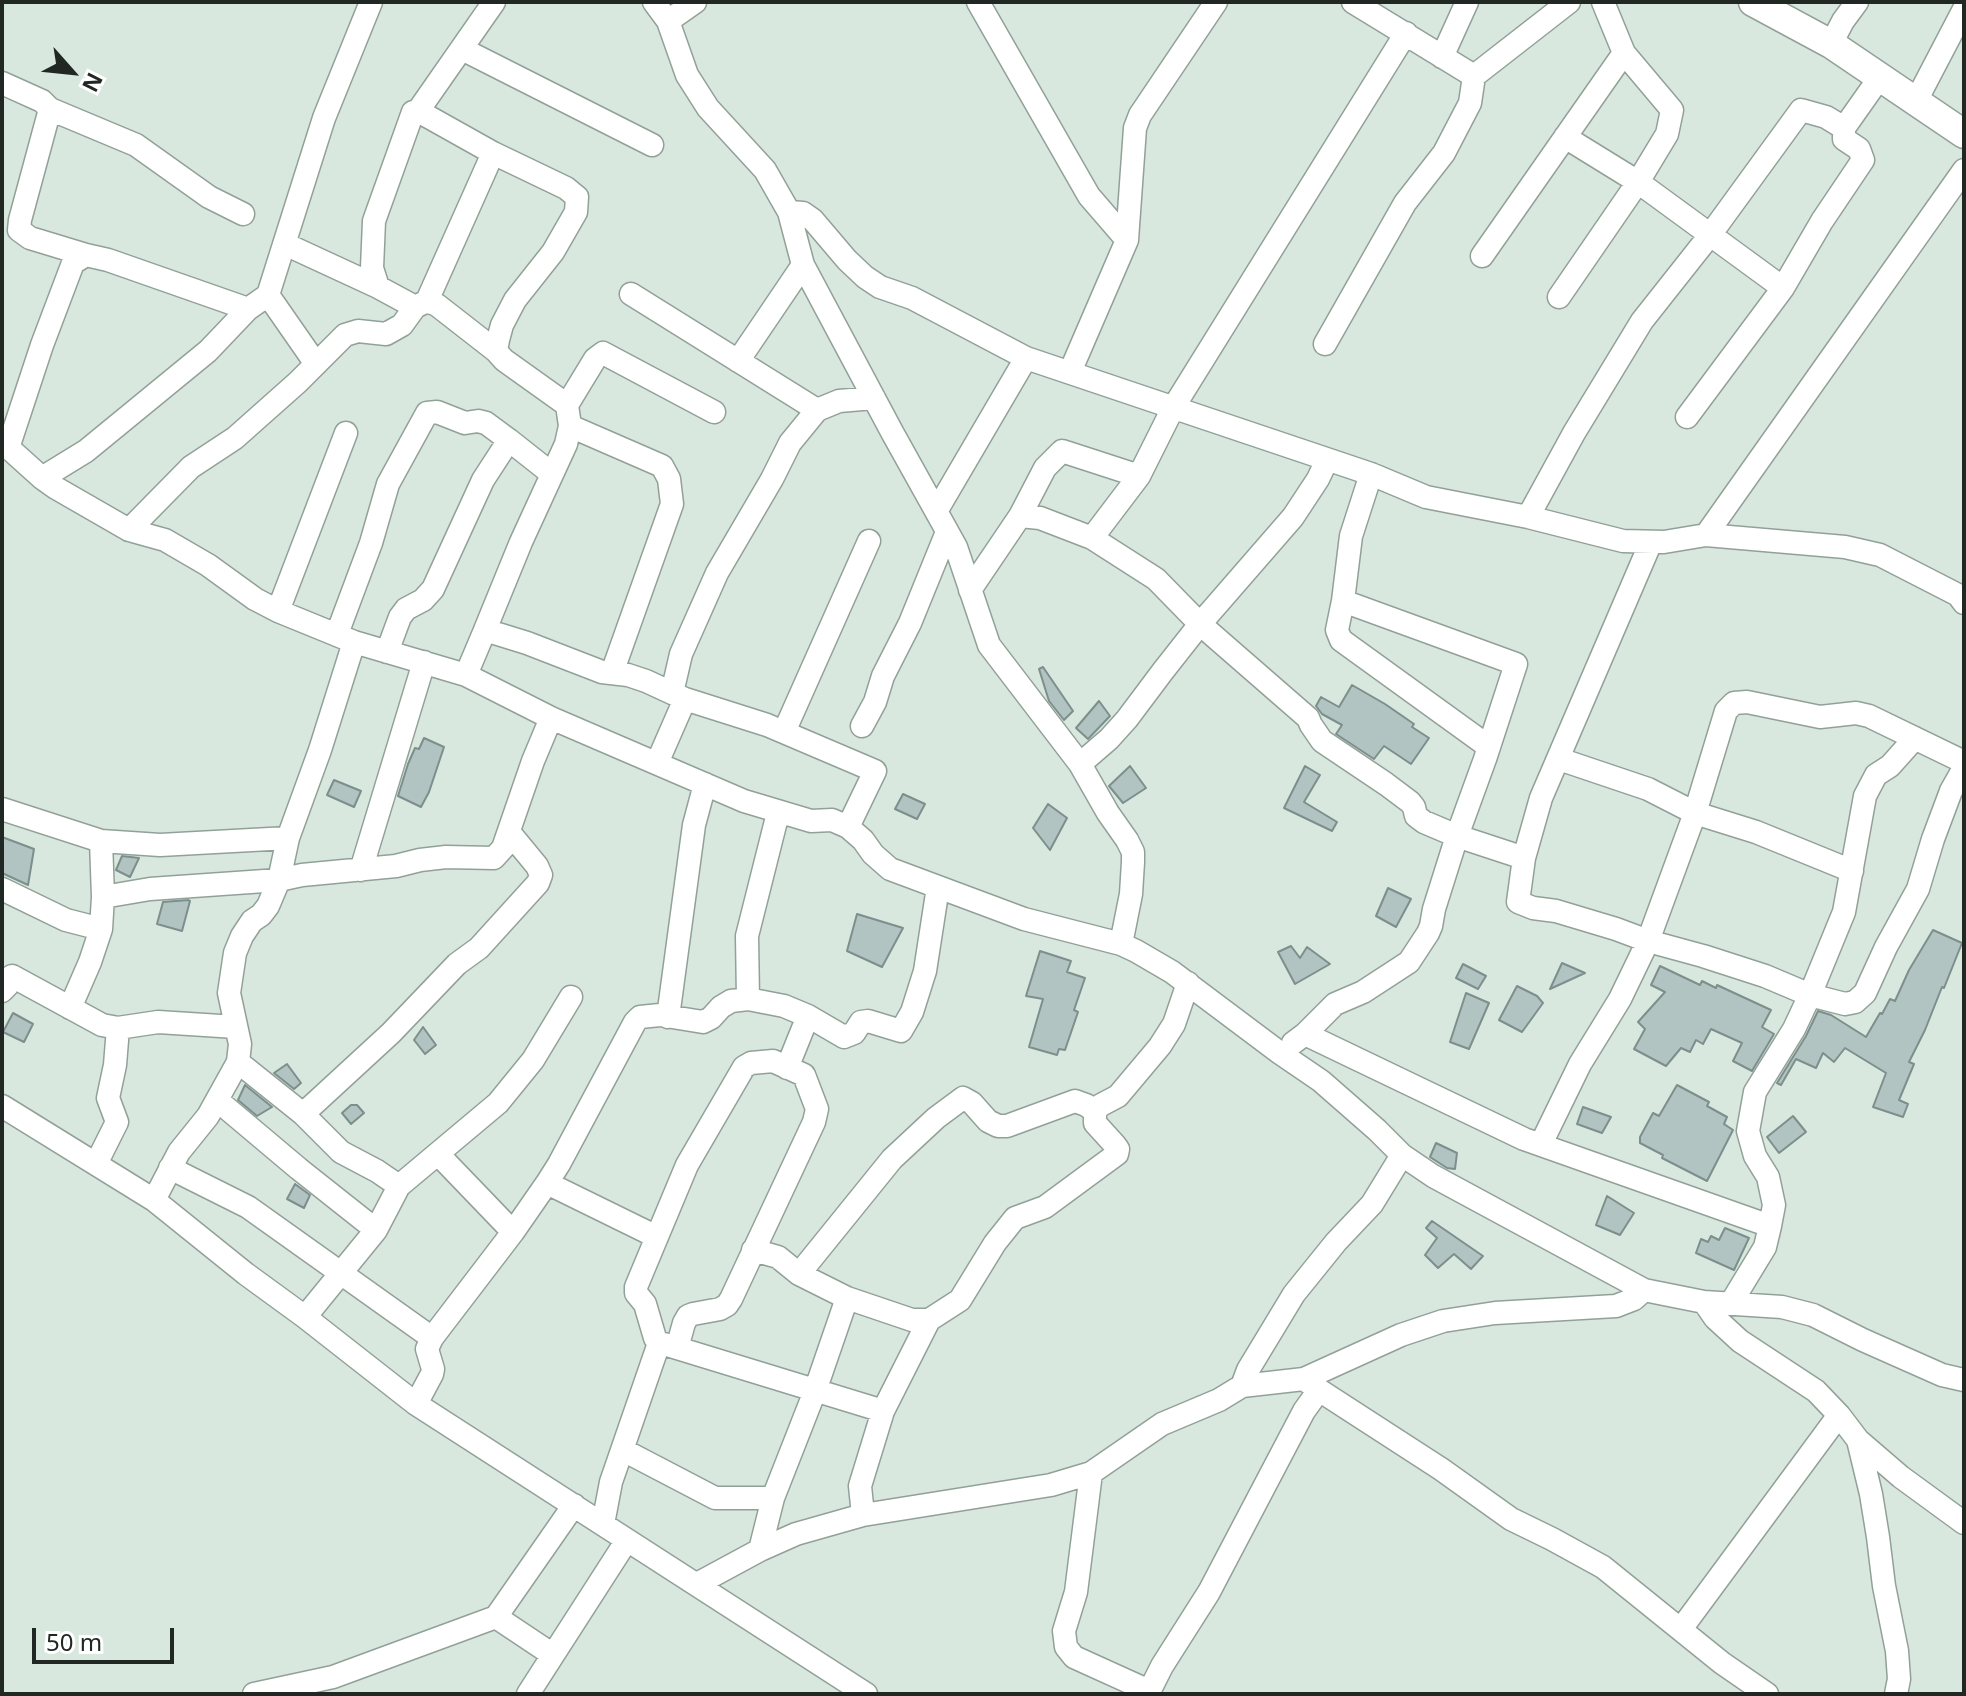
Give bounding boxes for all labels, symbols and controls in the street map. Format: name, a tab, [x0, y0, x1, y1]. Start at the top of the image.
north arrow	[32, 32, 112, 112]
text: N	[76, 68, 111, 98]
scale bar	[36, 1612, 178, 1662]
text: 50 m	[46, 1625, 102, 1658]

